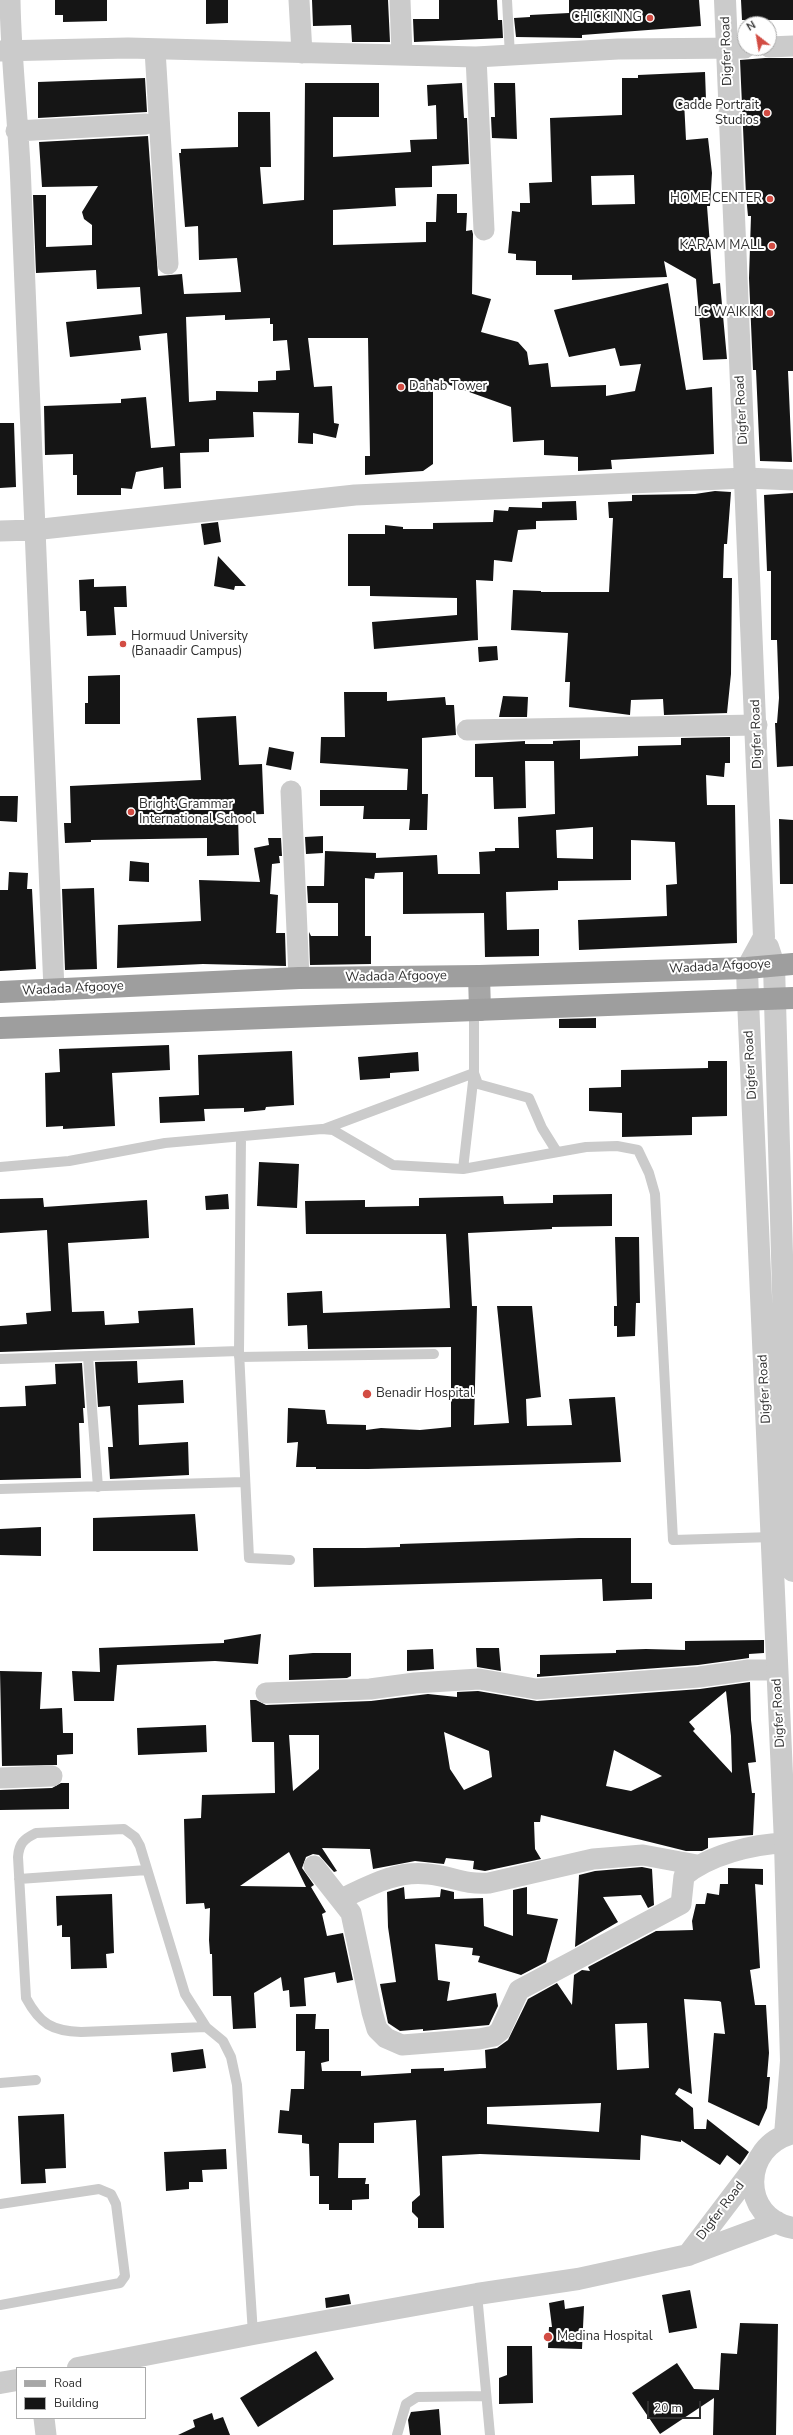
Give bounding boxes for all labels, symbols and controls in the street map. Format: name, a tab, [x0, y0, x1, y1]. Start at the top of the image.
place label: CHICKINNG	[571, 10, 642, 26]
marker: CHICKINNG	[645, 13, 655, 23]
street label: Digfer Road	[718, 16, 736, 86]
north arrow	[737, 16, 777, 56]
text: N	[744, 18, 758, 35]
place label: Cadde Portrait Studios	[674, 98, 759, 129]
marker: Cadde Portrait Studios	[762, 108, 772, 118]
place label: HOME CENTER	[670, 191, 762, 207]
marker: HOME CENTER	[765, 194, 775, 204]
place label: KARAM MALL	[680, 238, 764, 254]
marker: KARAM MALL	[767, 241, 777, 251]
place label: LC WAIKIKI	[694, 305, 762, 321]
marker: LC WAIKIKI	[765, 308, 775, 318]
street label: Digfer Road	[732, 375, 752, 445]
place label: Dahab Tower	[409, 379, 487, 395]
marker: Dahab Tower	[396, 382, 406, 392]
place label: Hormuud University (Banaadir Campus)	[131, 629, 248, 660]
marker: Hormuud University (Banaadir Campus)	[118, 639, 128, 649]
street label: Digfer Road	[748, 699, 766, 769]
place label: Bright Grammar International School	[139, 797, 256, 828]
marker: Bright Grammar International School	[126, 807, 136, 817]
street label: Wadada Afgooye	[669, 957, 771, 977]
street label: Wadada Afgooye	[345, 968, 447, 986]
street label: Wadada Afgooye	[22, 979, 124, 999]
street label: Digfer Road	[741, 1030, 761, 1100]
street label: Digfer Road	[755, 1354, 775, 1424]
place label: Benadir Hospital	[376, 1386, 474, 1402]
marker: Benadir Hospital	[361, 1388, 373, 1400]
street label: Digfer Road	[769, 1678, 789, 1748]
street label: Digfer Road	[694, 2179, 748, 2243]
place label: Medina Hospital	[557, 2329, 652, 2345]
marker: Medina Hospital	[542, 2331, 554, 2343]
legend	[16, 2367, 146, 2419]
text: Road	[54, 2375, 82, 2391]
scale bar	[649, 2393, 703, 2419]
text: Building	[54, 2395, 99, 2411]
text: 20 m	[654, 2400, 682, 2416]

